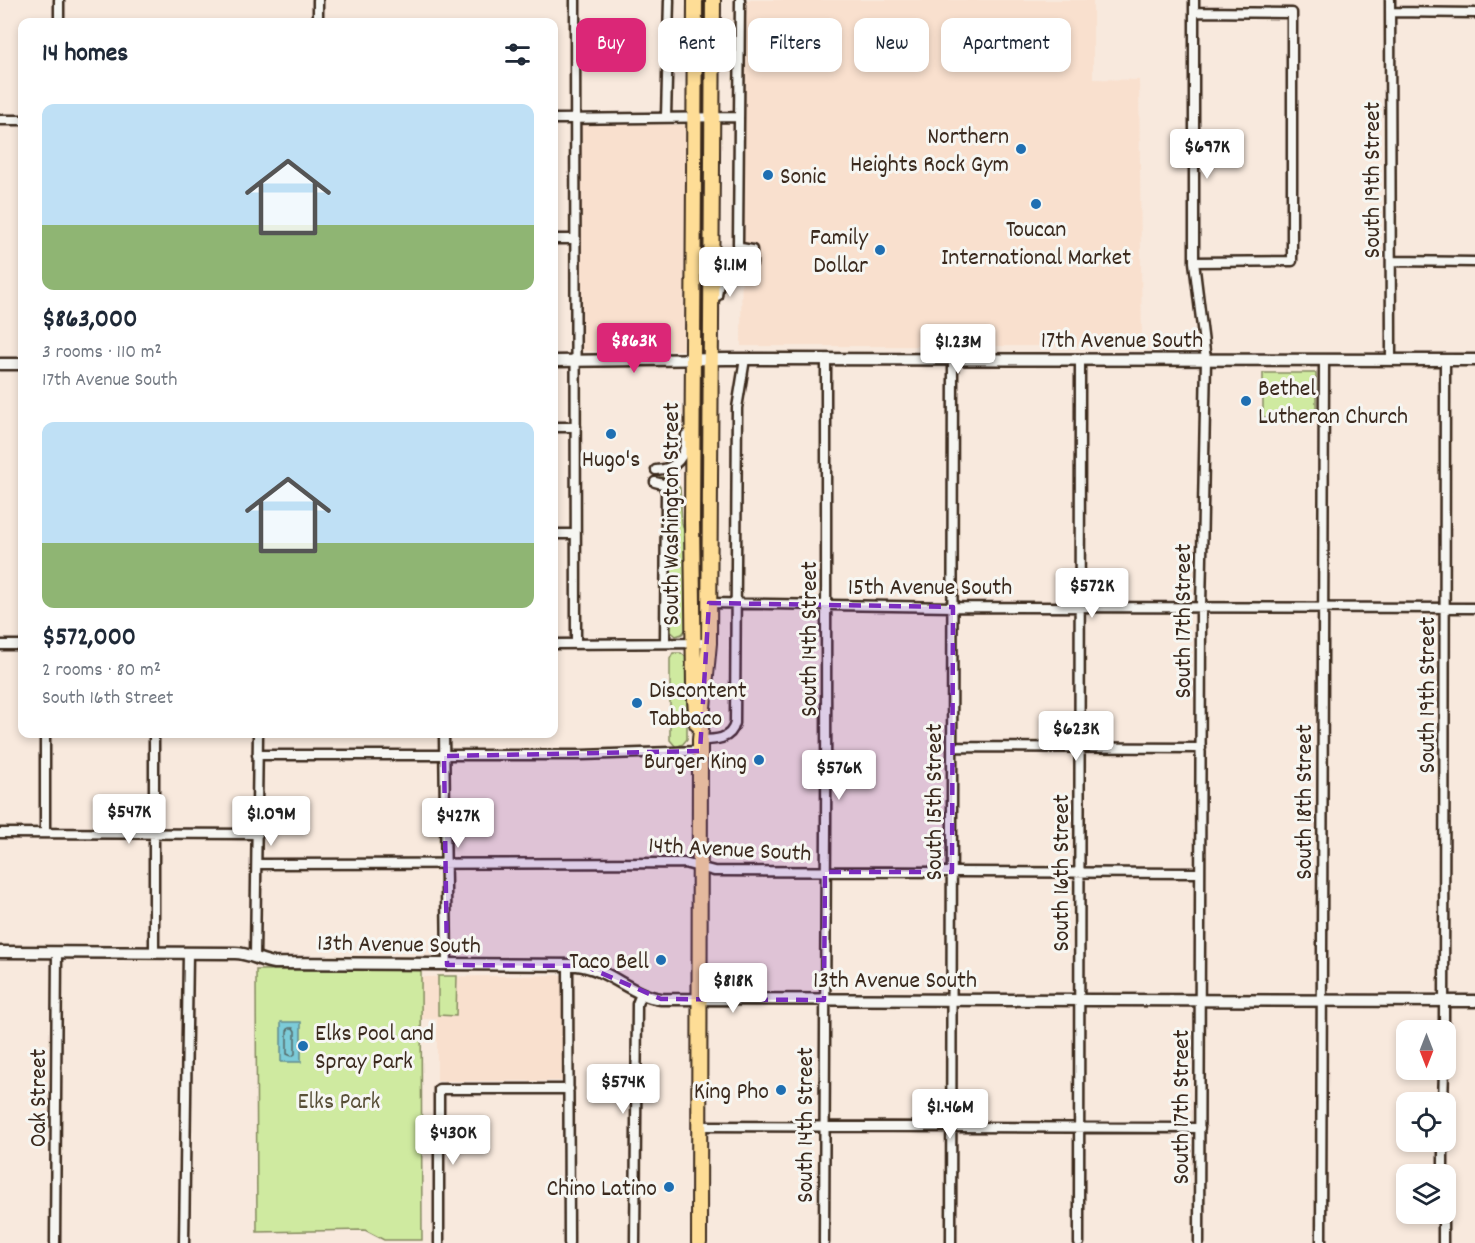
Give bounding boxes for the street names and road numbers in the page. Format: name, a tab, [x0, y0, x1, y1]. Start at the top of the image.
street label: South 19th Street	[1357, 101, 1391, 258]
street label: 17th Avenue South	[1041, 325, 1203, 359]
street label: South Washington Street	[656, 402, 690, 626]
street label: South 17th Street	[1168, 543, 1202, 699]
street label: South 14th Street	[794, 561, 828, 717]
street label: 15th Avenue South	[848, 572, 1012, 606]
street label: South 19th Street	[1412, 616, 1446, 773]
street label: South 15th Street	[919, 723, 953, 880]
street label: South 18th Street	[1289, 724, 1323, 880]
street label: South 16th Street	[1046, 794, 1080, 952]
street label: 14th Avenue South	[647, 830, 812, 872]
street label: 13th Avenue South	[317, 928, 481, 964]
street label: 13th Avenue South	[813, 965, 977, 999]
street label: South 17th Street	[1166, 1029, 1200, 1185]
street label: South 14th Street	[790, 1047, 824, 1203]
street label: Oak Street	[23, 1049, 57, 1147]

